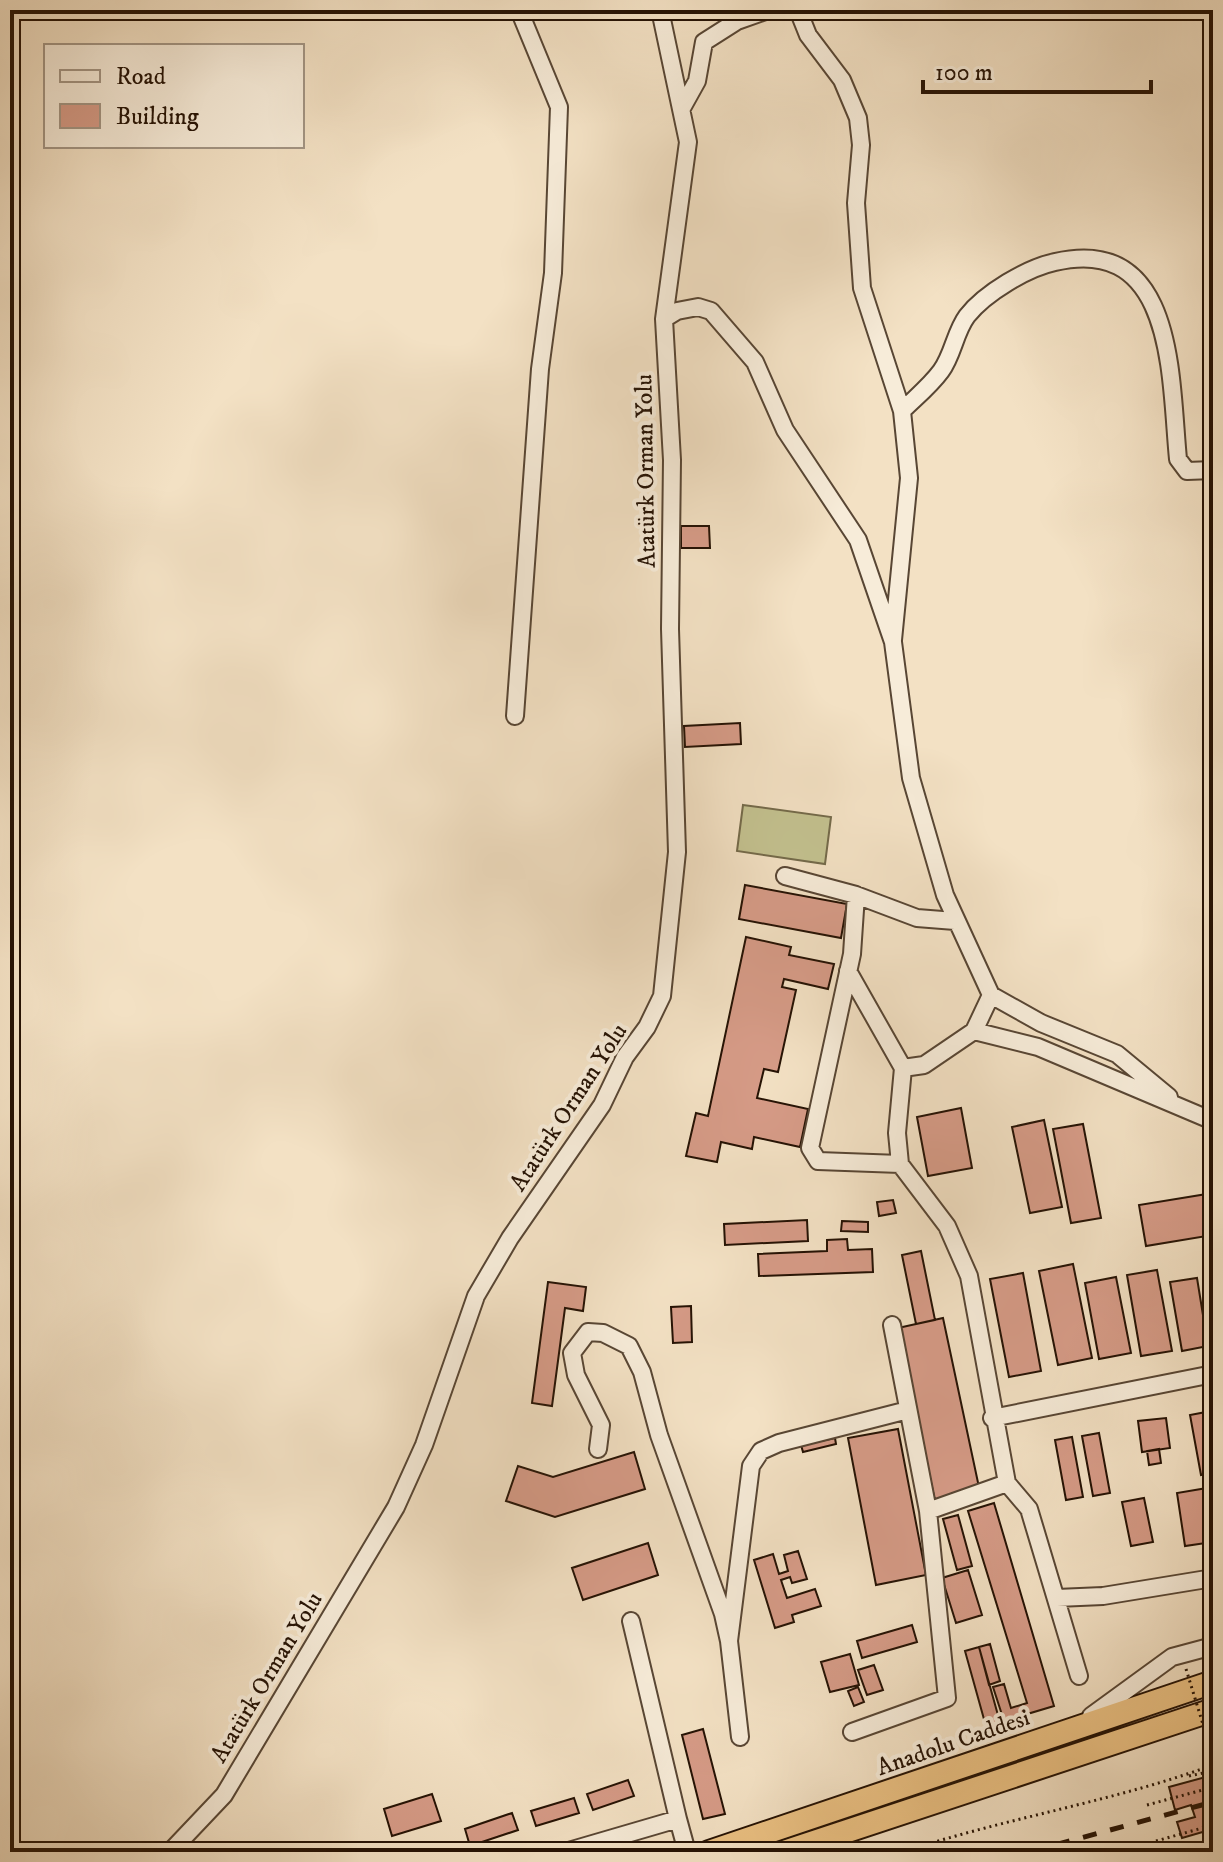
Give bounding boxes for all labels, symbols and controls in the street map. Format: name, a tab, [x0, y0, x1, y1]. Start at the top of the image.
legend	[44, 44, 304, 148]
scale bar	[923, 44, 1151, 94]
text: 100 m	[935, 58, 993, 88]
text: Road	[116, 62, 166, 92]
text: Building	[116, 102, 199, 132]
street label: Atatürk Orman Yolu	[629, 374, 663, 568]
street label: Atatürk Orman Yolu	[503, 1018, 634, 1197]
street label: Atatürk Orman Yolu	[204, 1587, 330, 1768]
street label: Anadolu Caddesi	[873, 1703, 1034, 1783]

